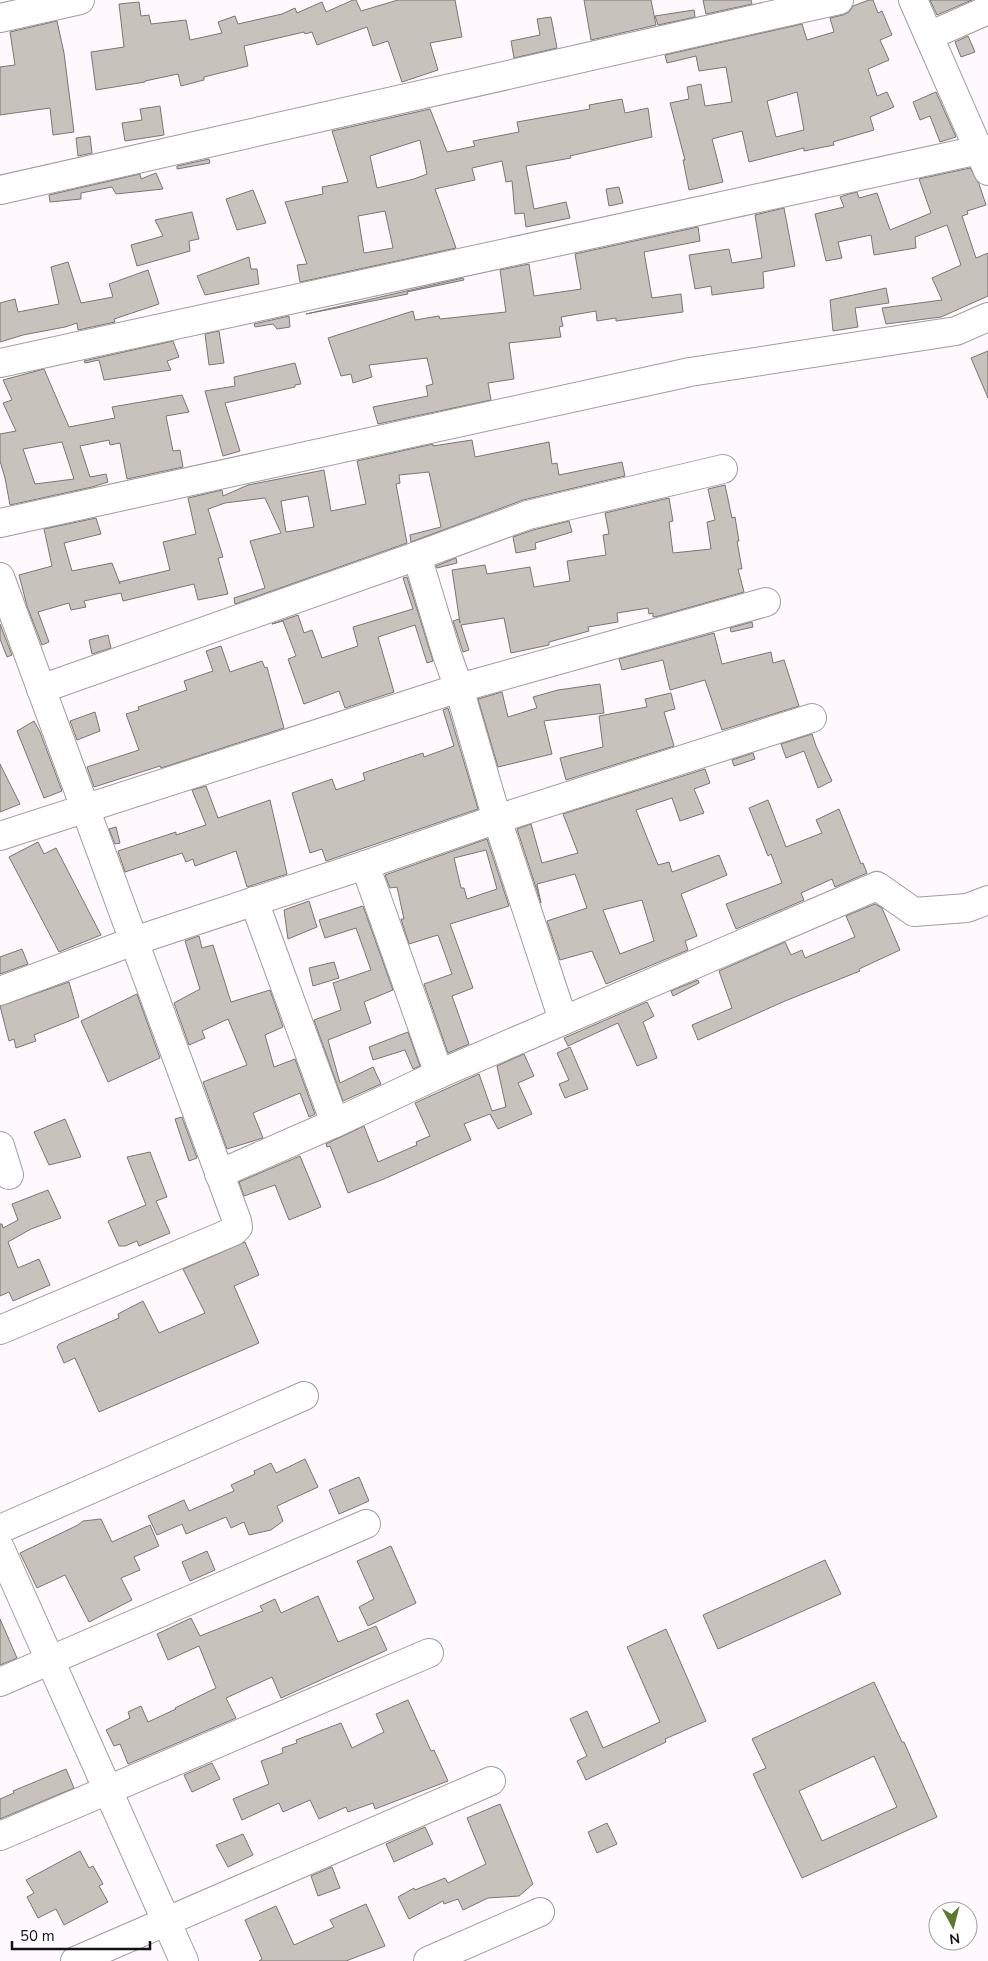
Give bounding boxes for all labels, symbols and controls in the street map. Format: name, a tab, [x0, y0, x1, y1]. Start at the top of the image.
north arrow	[928, 1901, 978, 1951]
scale bar	[12, 1918, 150, 1950]
text: 50 m	[20, 1926, 55, 1946]
text: N	[948, 1928, 961, 1948]

